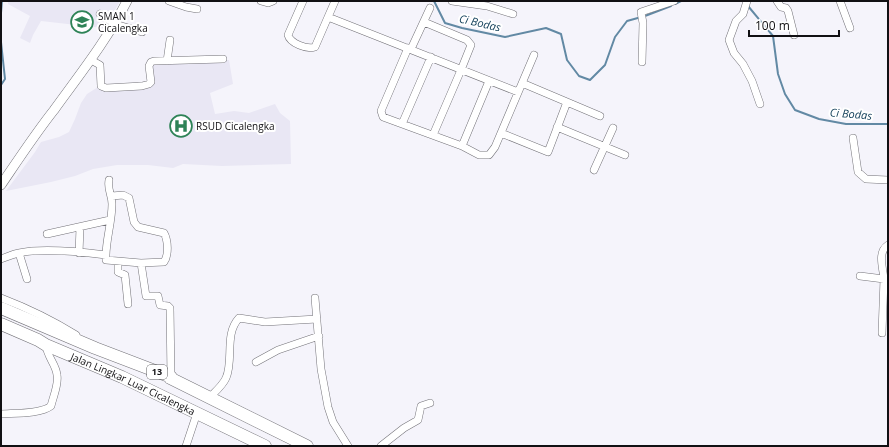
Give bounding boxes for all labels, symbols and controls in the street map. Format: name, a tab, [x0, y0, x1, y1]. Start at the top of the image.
school or university icon: SMAN 1 Cicalengka	[69, 9, 95, 35]
place label: SMAN 1 Cicalengka	[98, 9, 148, 35]
water label: Ci Bodas	[458, 10, 503, 35]
scale bar	[749, 12, 839, 38]
text: 100 m	[755, 17, 790, 34]
water label: Ci Bodas	[829, 104, 873, 123]
hospital icon: RSUD Cicalengka	[168, 113, 194, 139]
place label: RSUD Cicalengka	[196, 119, 274, 133]
street label: Jalan Lingkar Luar Cicalengka	[68, 349, 198, 418]
road number: 13	[147, 365, 167, 379]

